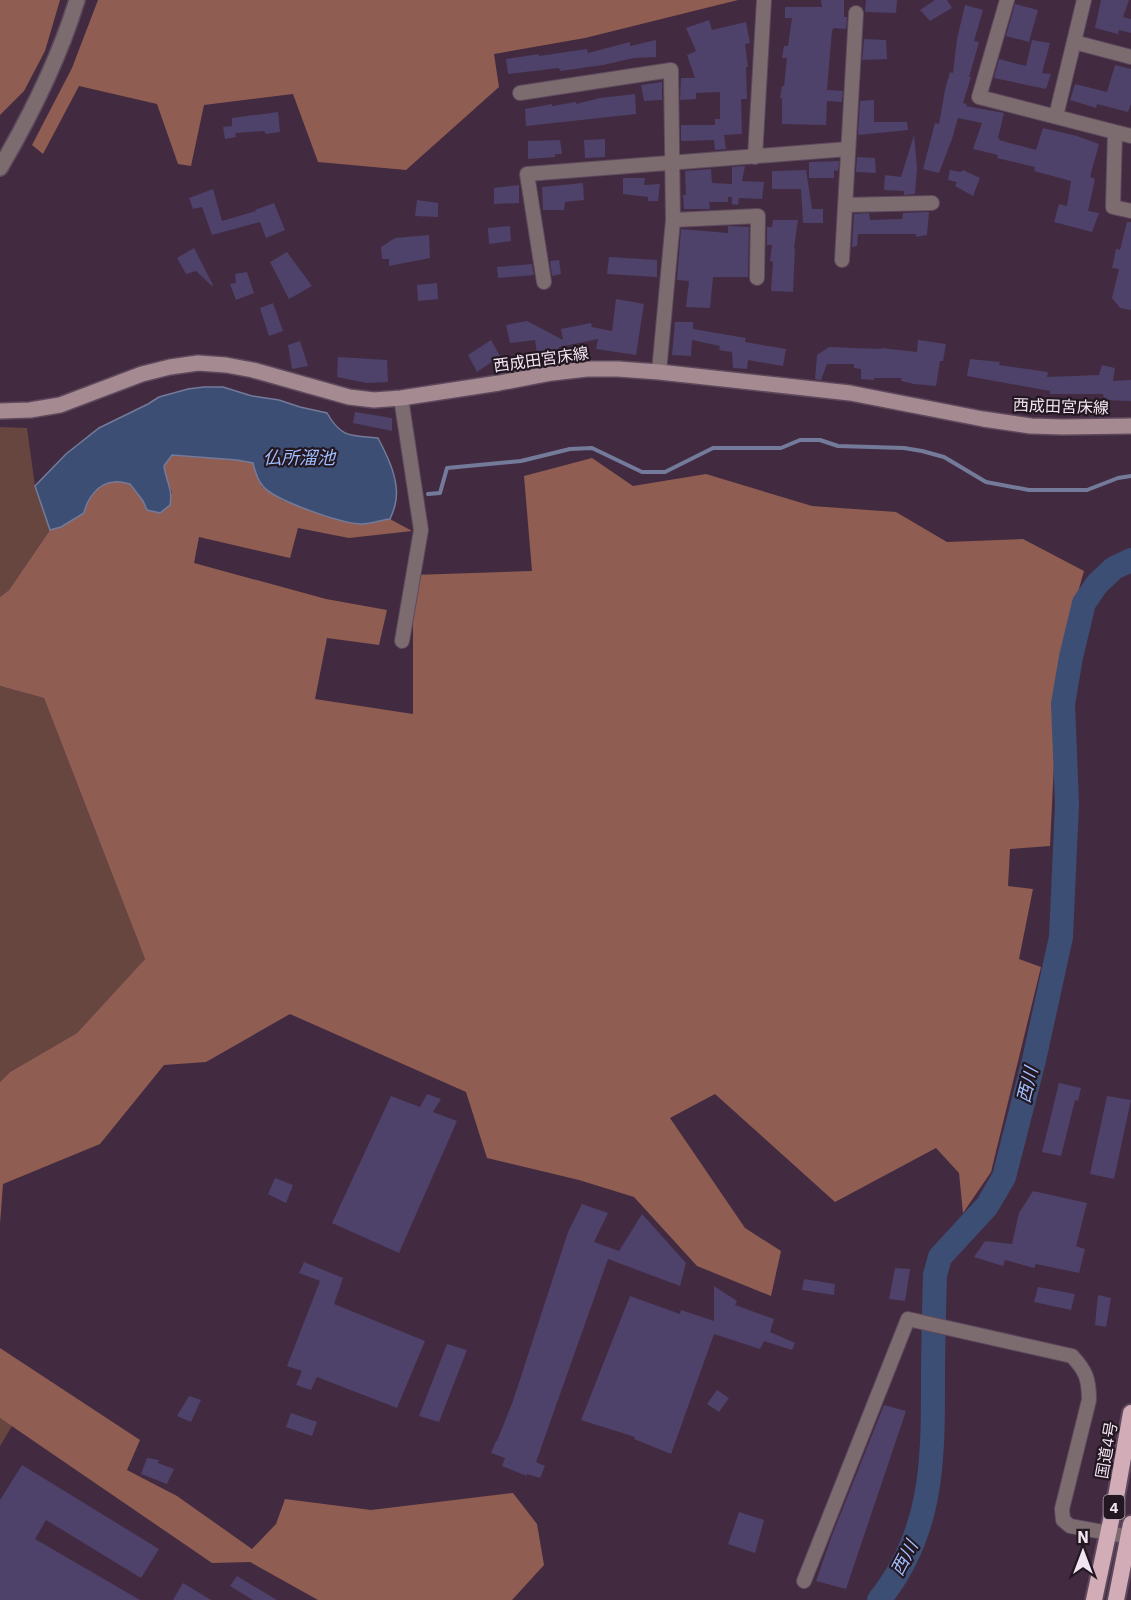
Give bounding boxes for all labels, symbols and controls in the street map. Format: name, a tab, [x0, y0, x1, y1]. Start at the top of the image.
street label: 西成田宮床線	[492, 342, 590, 376]
street label: 西成田宮床線	[1013, 394, 1109, 418]
water label: 仏所溜池	[263, 446, 337, 469]
water label: 西川	[1011, 1063, 1043, 1105]
street label: 国道4号	[1091, 1420, 1121, 1480]
road number: 4	[1104, 1495, 1124, 1519]
north arrow	[1053, 1522, 1113, 1582]
text: N	[1077, 1527, 1089, 1547]
water label: 西川	[885, 1535, 924, 1579]

